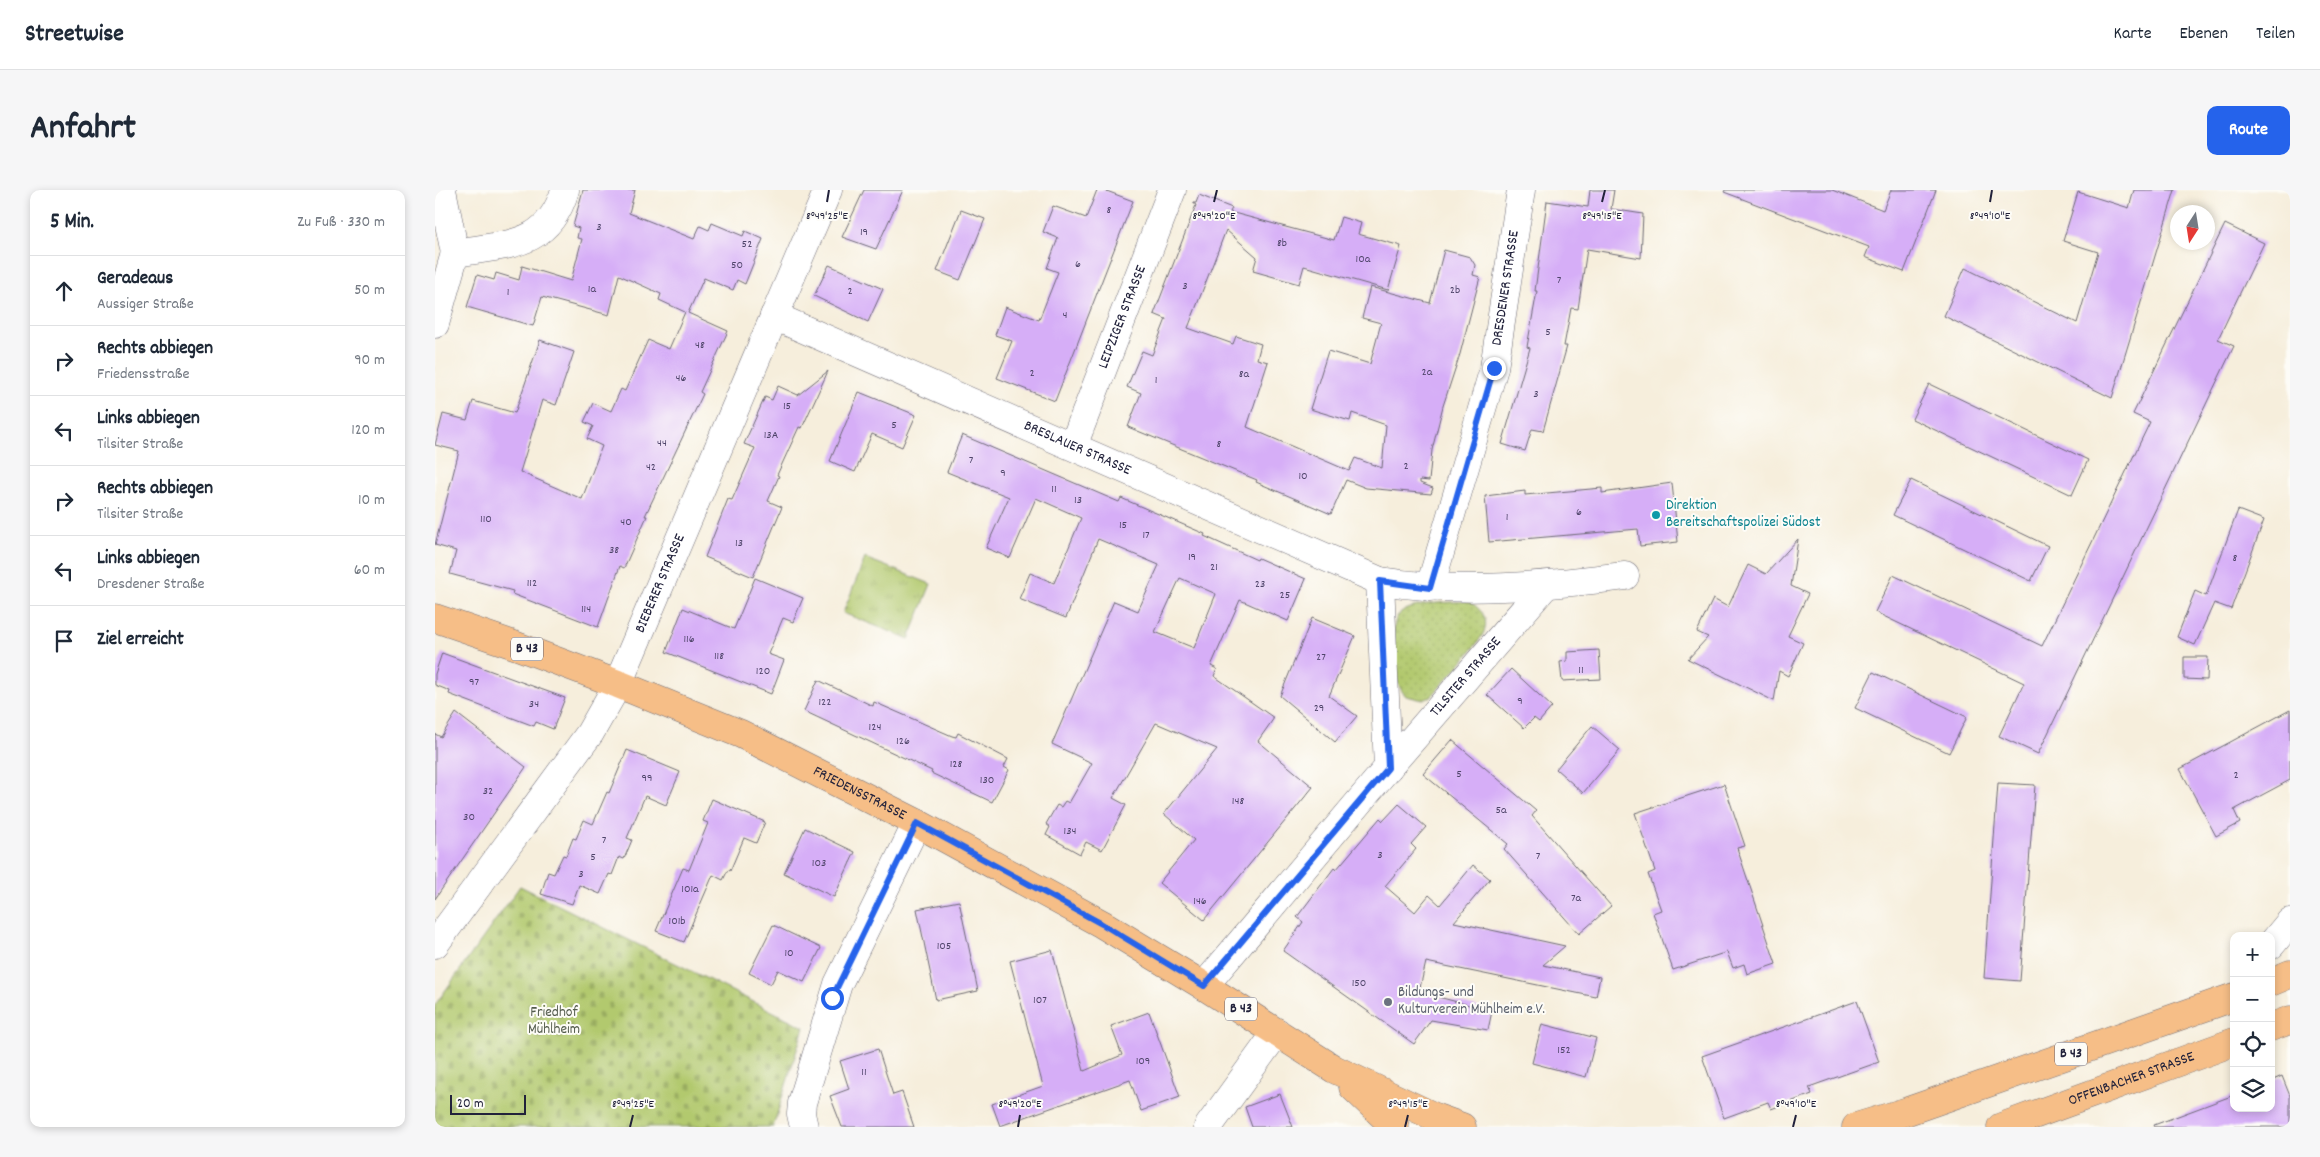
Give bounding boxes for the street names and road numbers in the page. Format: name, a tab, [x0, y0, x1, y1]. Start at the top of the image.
street label: DRESDENER STRASSE	[1487, 229, 1526, 347]
street label: LEIPZIGER STRASSE	[1093, 262, 1153, 372]
street label: BRESLAUER STRASSE	[1020, 415, 1135, 482]
street label: BIEBERER STRASSE	[630, 531, 692, 637]
street label: TILSITER STRASSE	[1425, 632, 1507, 722]
road number: B 43	[511, 638, 543, 660]
street label: FRIEDENSSTRASSE	[809, 761, 910, 827]
road number: B 43	[1225, 998, 1257, 1021]
road number: B 43	[2055, 1042, 2087, 1066]
street label: OFFENBACHER STRASSE	[2066, 1046, 2198, 1112]

